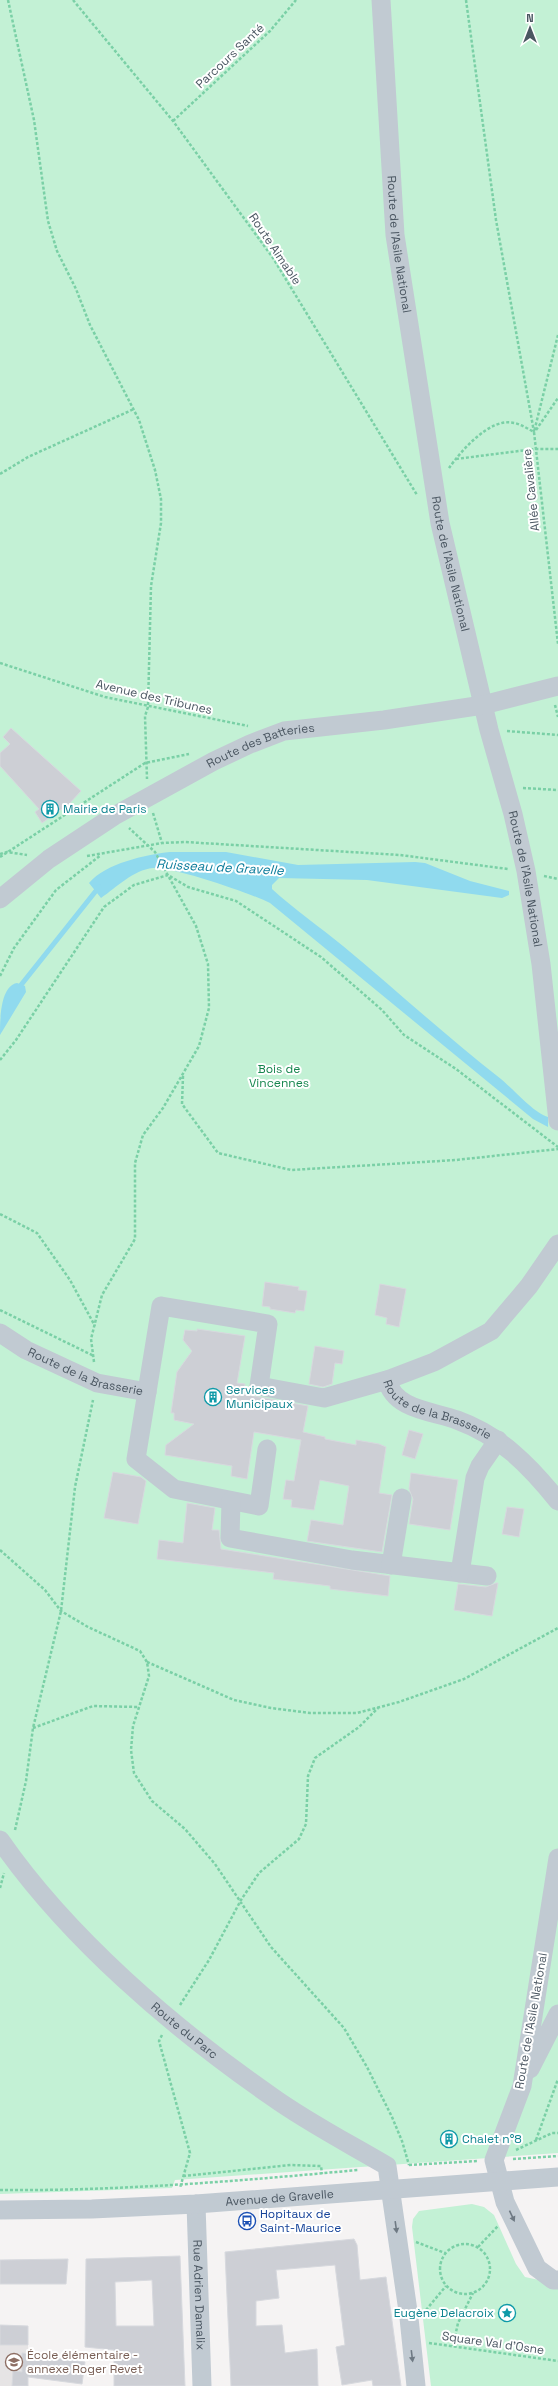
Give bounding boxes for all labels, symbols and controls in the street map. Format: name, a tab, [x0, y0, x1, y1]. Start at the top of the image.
north arrow	[510, 8, 550, 48]
text: N	[526, 11, 534, 25]
street label: Parcours Santé	[192, 20, 268, 92]
street label: Route de l'Asile National	[383, 175, 415, 314]
street label: Route Aimable	[245, 210, 305, 288]
street label: Allée Cavalière	[519, 448, 543, 532]
street label: Route de l'Asile National	[428, 495, 473, 633]
street label: Avenue des Tribunes	[94, 676, 214, 718]
street label: Route des Batteries	[204, 720, 315, 772]
building icon: Mairie de Paris	[40, 799, 60, 819]
place label: Mairie de Paris	[63, 801, 147, 817]
street label: Route de l'Asile National	[504, 809, 546, 948]
water label: Ruisseau de Gravelle	[156, 855, 285, 879]
park label: Bois de Vincennes	[249, 1061, 309, 1091]
street label: Route de la Brasserie	[25, 1344, 144, 1399]
street label: Route de la Brasserie	[379, 1377, 495, 1443]
place label: Services Municipaux	[226, 1382, 293, 1412]
building icon: Services Municipaux	[203, 1387, 223, 1407]
street label: Route de l'Asile National	[511, 1952, 551, 2090]
street label: Route du Parc	[148, 1999, 221, 2062]
building icon: Chalet n°8	[439, 2129, 459, 2149]
place label: Chalet n°8	[462, 2131, 522, 2147]
street label: Avenue de Gravelle	[225, 2186, 334, 2210]
place label: Hopitaux de Saint-Maurice	[260, 2206, 341, 2236]
bus stop icon: Hopitaux de Saint-Maurice	[237, 2211, 257, 2231]
one-way arrow	[509, 2211, 515, 2222]
one-way arrow	[393, 2220, 399, 2233]
street label: Rue Adrien Damalix	[189, 2239, 209, 2350]
place icon: Eugène Delacroix	[497, 2303, 517, 2323]
place label: Eugène Delacroix	[394, 2305, 494, 2321]
street label: Square Val d'Osne	[441, 2328, 545, 2358]
place label: École élémentaire - annexe Roger Revet	[27, 2347, 143, 2377]
one-way arrow	[408, 2349, 415, 2362]
school or university icon: École élémentaire - annexe Roger Revet	[4, 2352, 24, 2372]

